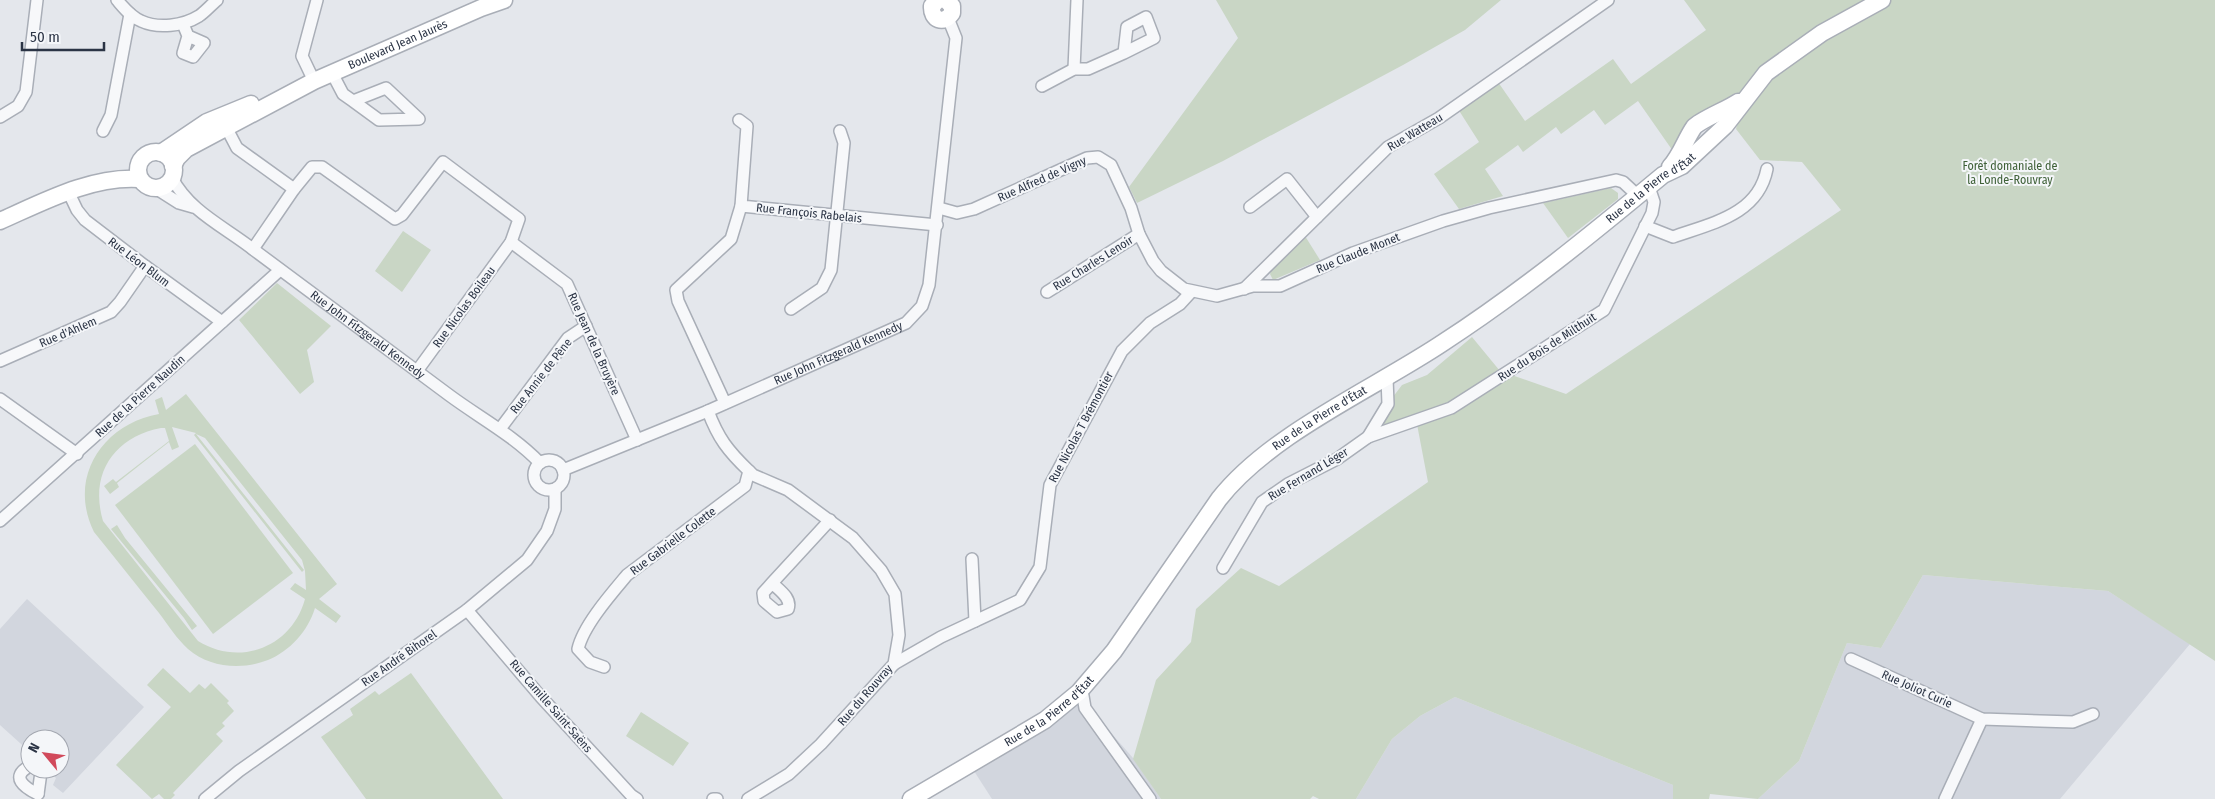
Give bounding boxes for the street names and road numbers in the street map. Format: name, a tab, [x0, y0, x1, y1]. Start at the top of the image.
street label: Boulevard Jean Jaurès	[346, 17, 450, 72]
street label: Rue Watteau	[1385, 110, 1445, 154]
street label: Rue de la Pierre d'État	[1603, 150, 1698, 226]
street label: Rue Alfred de Vigny	[996, 153, 1089, 205]
street label: Rue François Rabelais	[755, 200, 863, 226]
street label: Rue Claude Monet	[1314, 230, 1402, 276]
street label: Rue Charles Lenoir	[1050, 232, 1136, 293]
street label: Rue Léon Blum	[106, 234, 172, 290]
street label: Rue Nicolas Boileau	[430, 264, 498, 350]
street label: Rue John Fitzgerald Kennedy	[308, 288, 428, 382]
street label: Rue Jean de la Bruyère	[565, 291, 623, 397]
street label: Rue du Bois de Milthuit	[1495, 310, 1599, 384]
street label: Rue d'Ahlem	[37, 314, 99, 350]
street label: Rue John Fitzgerald Kennedy	[772, 318, 905, 388]
street label: Rue Annie de Pêne	[507, 336, 575, 416]
street label: Rue de la Pierre Naudin	[92, 352, 188, 440]
street label: Rue Nicolas T Brémontier	[1046, 368, 1117, 485]
street label: Rue de la Pierre d'État	[1270, 383, 1369, 453]
street label: Rue Fernand Léger	[1265, 444, 1351, 503]
street label: Rue Gabrielle Colette	[627, 504, 719, 578]
street label: Rue André Bihorel	[359, 627, 439, 689]
street label: Rue Camille Saint-Saëns	[507, 657, 595, 755]
street label: Rue du Rouvray	[835, 661, 896, 728]
street label: Rue Joliot Curie	[1880, 667, 1954, 711]
street label: Rue de la Pierre d'État	[1002, 673, 1097, 749]

